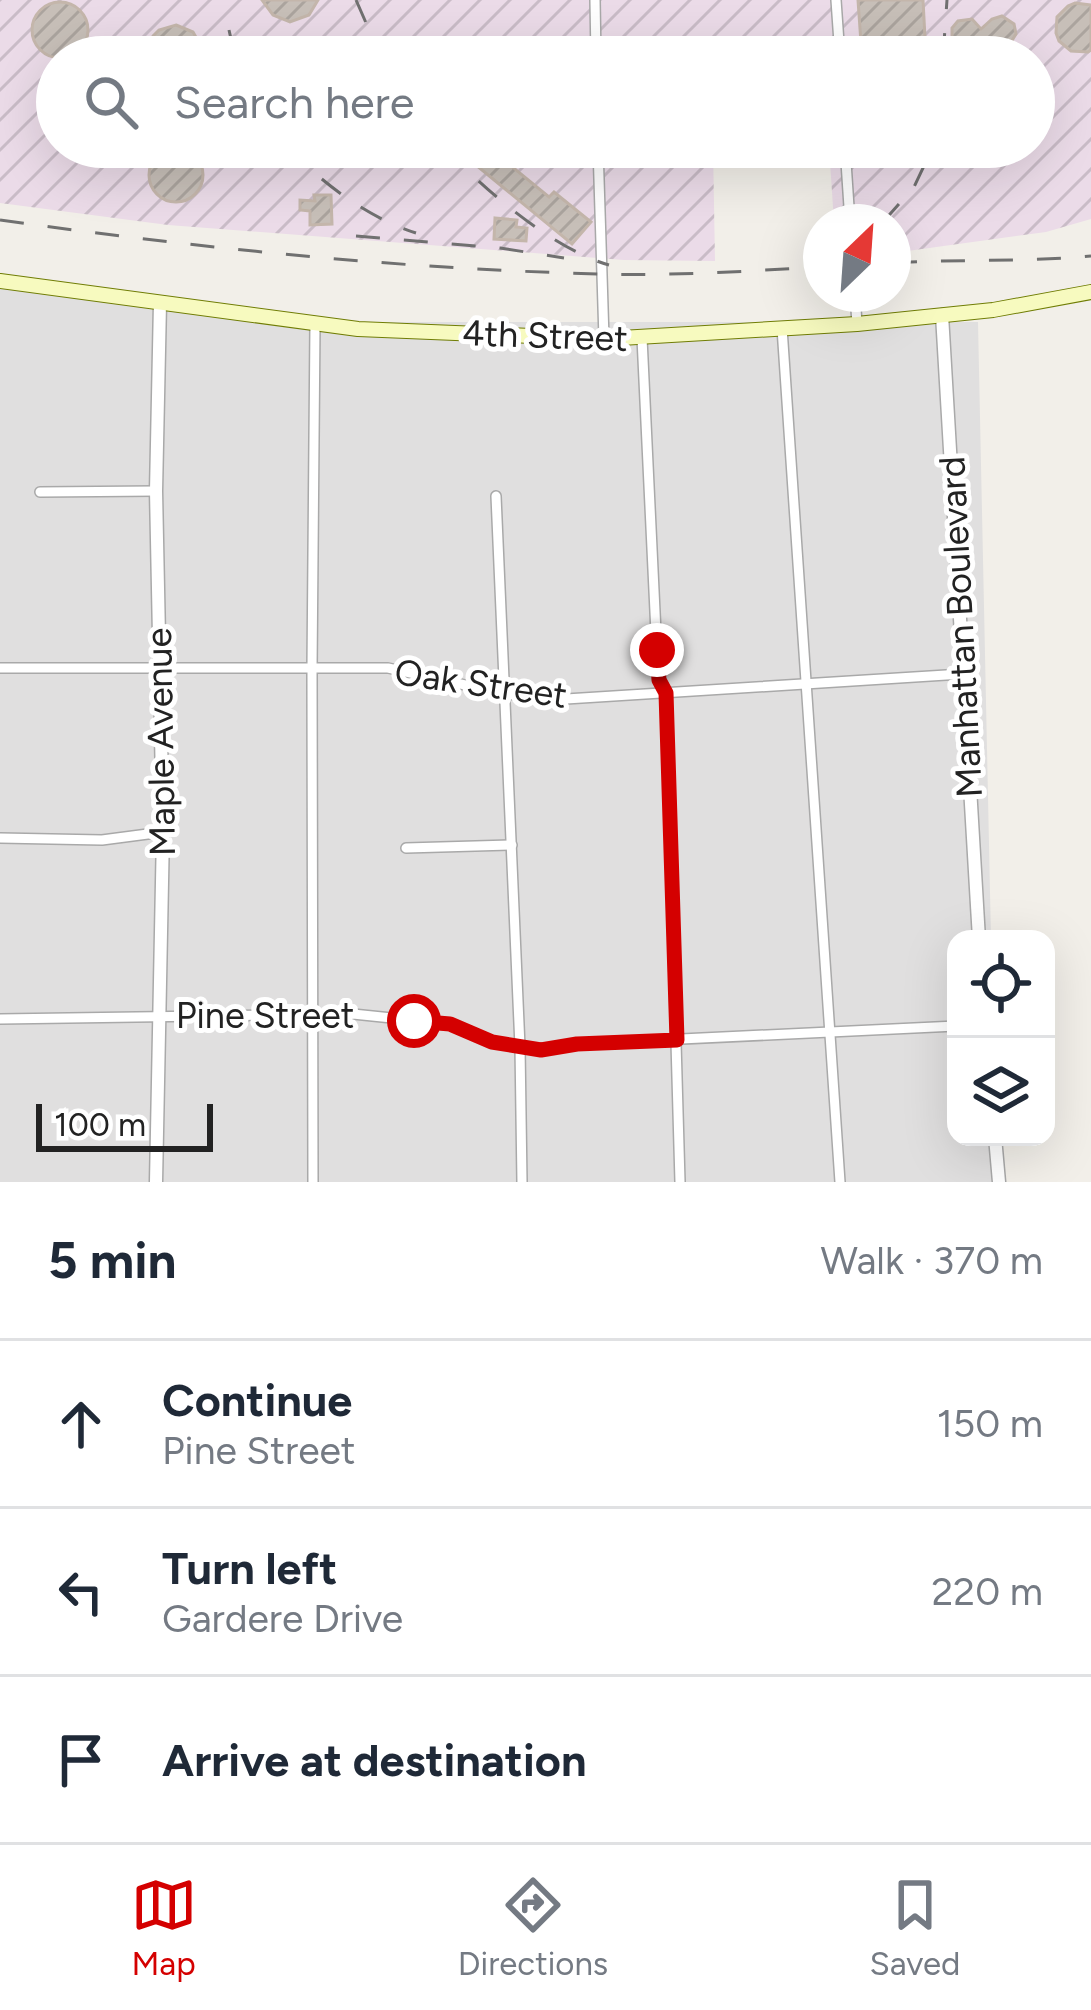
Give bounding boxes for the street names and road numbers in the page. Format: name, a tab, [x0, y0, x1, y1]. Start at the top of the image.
street label: 4th Street	[461, 311, 629, 360]
street label: Manhattan Boulevard	[930, 455, 991, 799]
street label: Maple Avenue	[137, 627, 184, 857]
street label: Oak Street	[392, 650, 570, 717]
street label: Pine Street	[176, 994, 354, 1037]

